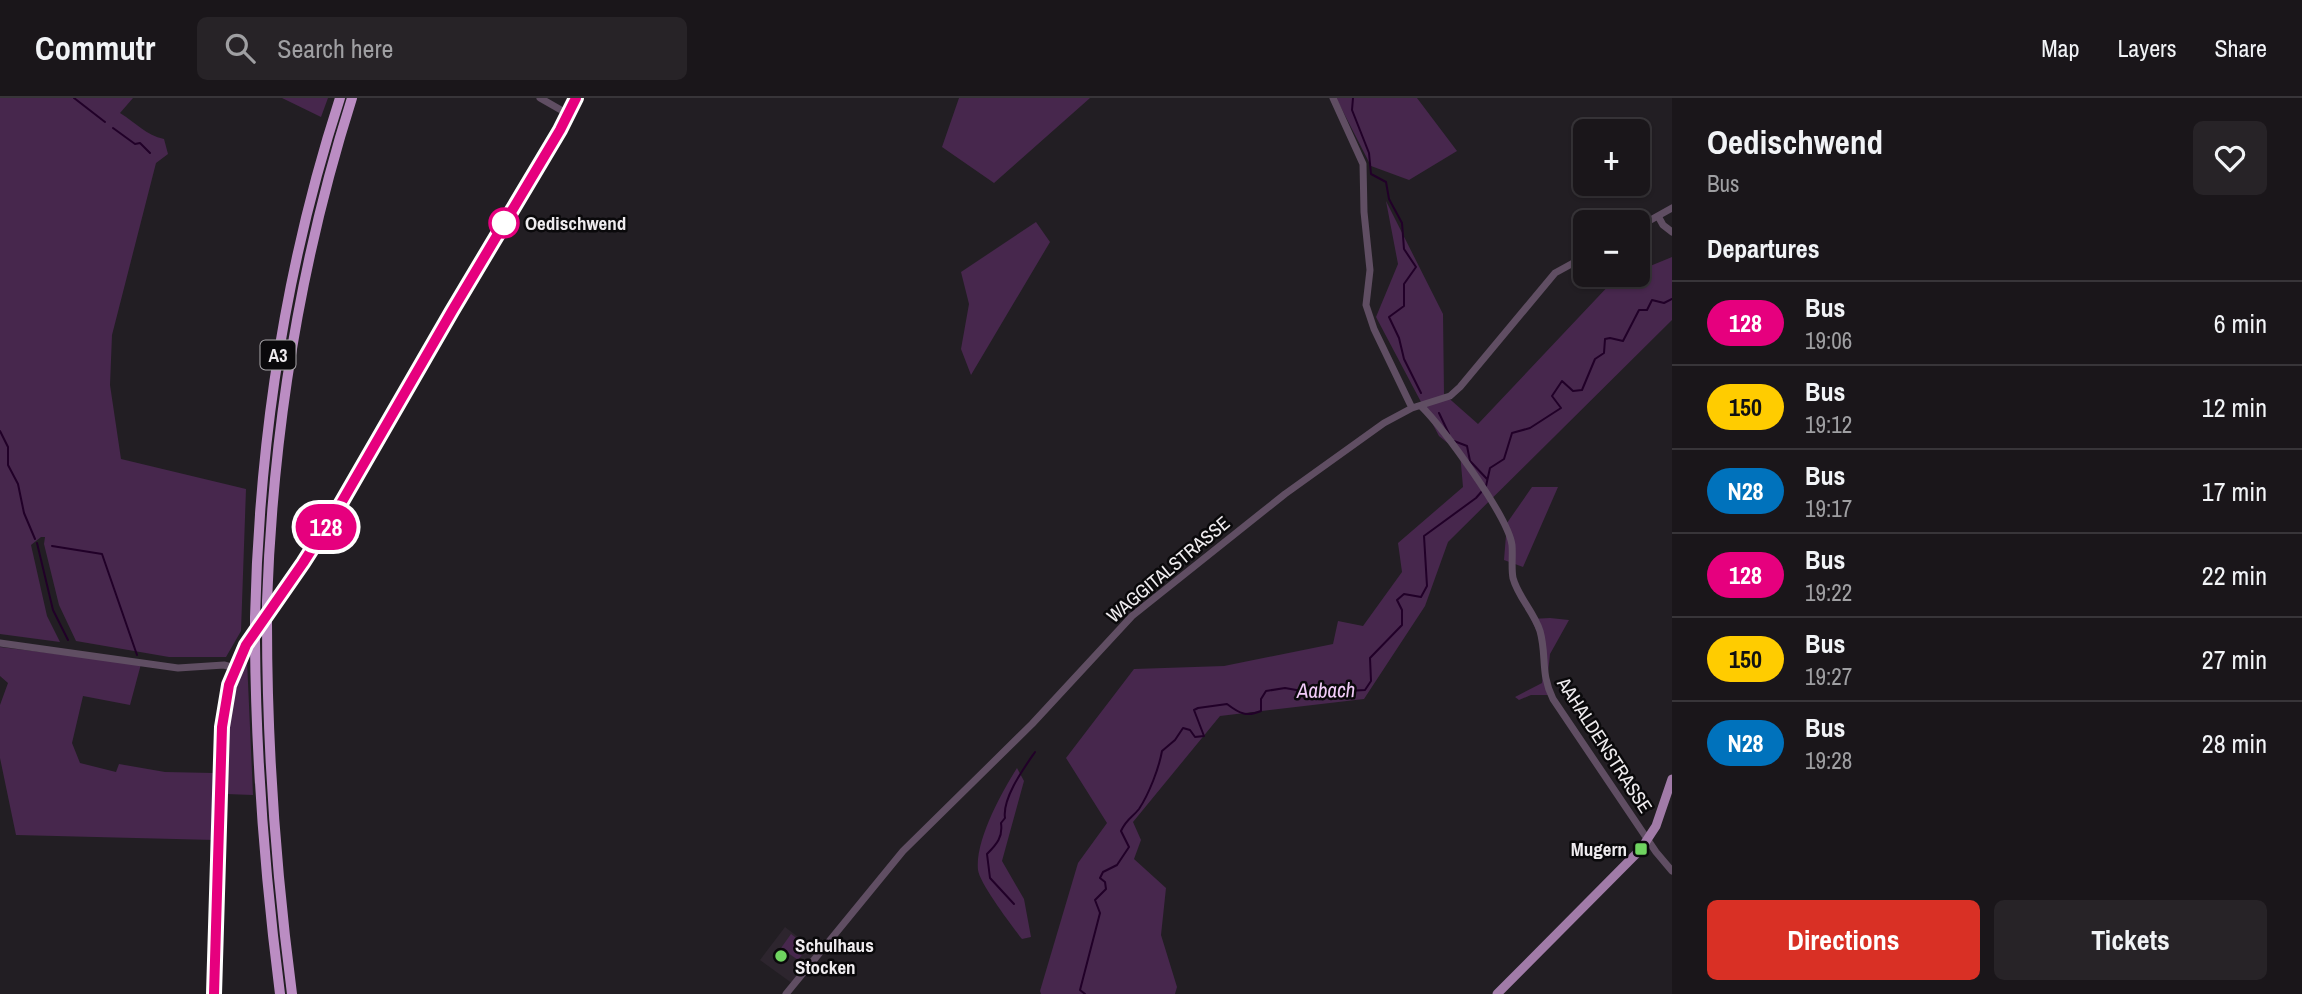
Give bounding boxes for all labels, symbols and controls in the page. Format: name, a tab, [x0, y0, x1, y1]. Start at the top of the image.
search box	[197, 17, 687, 80]
text: Commutr	[35, 26, 155, 70]
icon: search	[221, 29, 259, 67]
text: Search here	[277, 31, 393, 66]
text: Map	[2041, 32, 2079, 64]
text: Layers	[2117, 32, 2176, 64]
text: Share	[2214, 32, 2267, 64]
map controls	[1573, 119, 1650, 287]
button: +	[1573, 119, 1650, 196]
text: Oedischwend	[1707, 120, 1883, 164]
button: heart	[2193, 121, 2267, 195]
text: Bus	[1707, 168, 1740, 199]
marker: Oedischwend	[489, 208, 519, 238]
place label: Oedischwend	[525, 210, 626, 236]
button: −	[1573, 210, 1650, 287]
text: Departures	[1707, 231, 1820, 266]
text: Bus	[1805, 290, 1845, 325]
text: 6 min	[2214, 306, 2267, 341]
text: 128	[1729, 307, 1762, 339]
text: 19:06	[1805, 325, 1852, 356]
road number: A3	[260, 341, 296, 370]
text: Bus	[1805, 374, 1845, 409]
text: 12 min	[2202, 390, 2267, 425]
text: 150	[1729, 391, 1762, 423]
text: 19:12	[1805, 409, 1852, 440]
text: Bus	[1805, 458, 1845, 493]
text: 17 min	[2202, 474, 2267, 509]
text: N28	[1727, 475, 1764, 507]
text: 19:17	[1805, 493, 1852, 524]
line badge: 128	[286, 504, 366, 550]
street label: WAGGITALSTRASSE	[1101, 510, 1235, 628]
text: 128	[310, 511, 342, 543]
text: Bus	[1805, 542, 1845, 577]
text: 22 min	[2202, 558, 2267, 593]
text: 128	[1729, 559, 1762, 591]
text: 19:22	[1805, 577, 1852, 608]
text: Bus	[1805, 626, 1845, 661]
text: 27 min	[2202, 642, 2267, 677]
text: 150	[1729, 643, 1762, 675]
text: 19:27	[1805, 661, 1852, 692]
street label: AAHALDENSTRASSE	[1551, 671, 1659, 818]
water label: Aabach	[1296, 675, 1355, 705]
text: Bus	[1805, 710, 1845, 745]
text: 28 min	[2202, 726, 2267, 761]
text: N28	[1727, 727, 1764, 759]
text: 19:28	[1805, 745, 1852, 776]
place label: Mugern	[1571, 836, 1627, 862]
marker: Mugern	[1633, 841, 1649, 857]
button: Directions	[1707, 900, 1980, 980]
button: Tickets	[1994, 900, 2267, 980]
place label: Schulhaus Stocken	[795, 932, 874, 980]
marker: Schulhaus Stocken	[773, 948, 789, 964]

